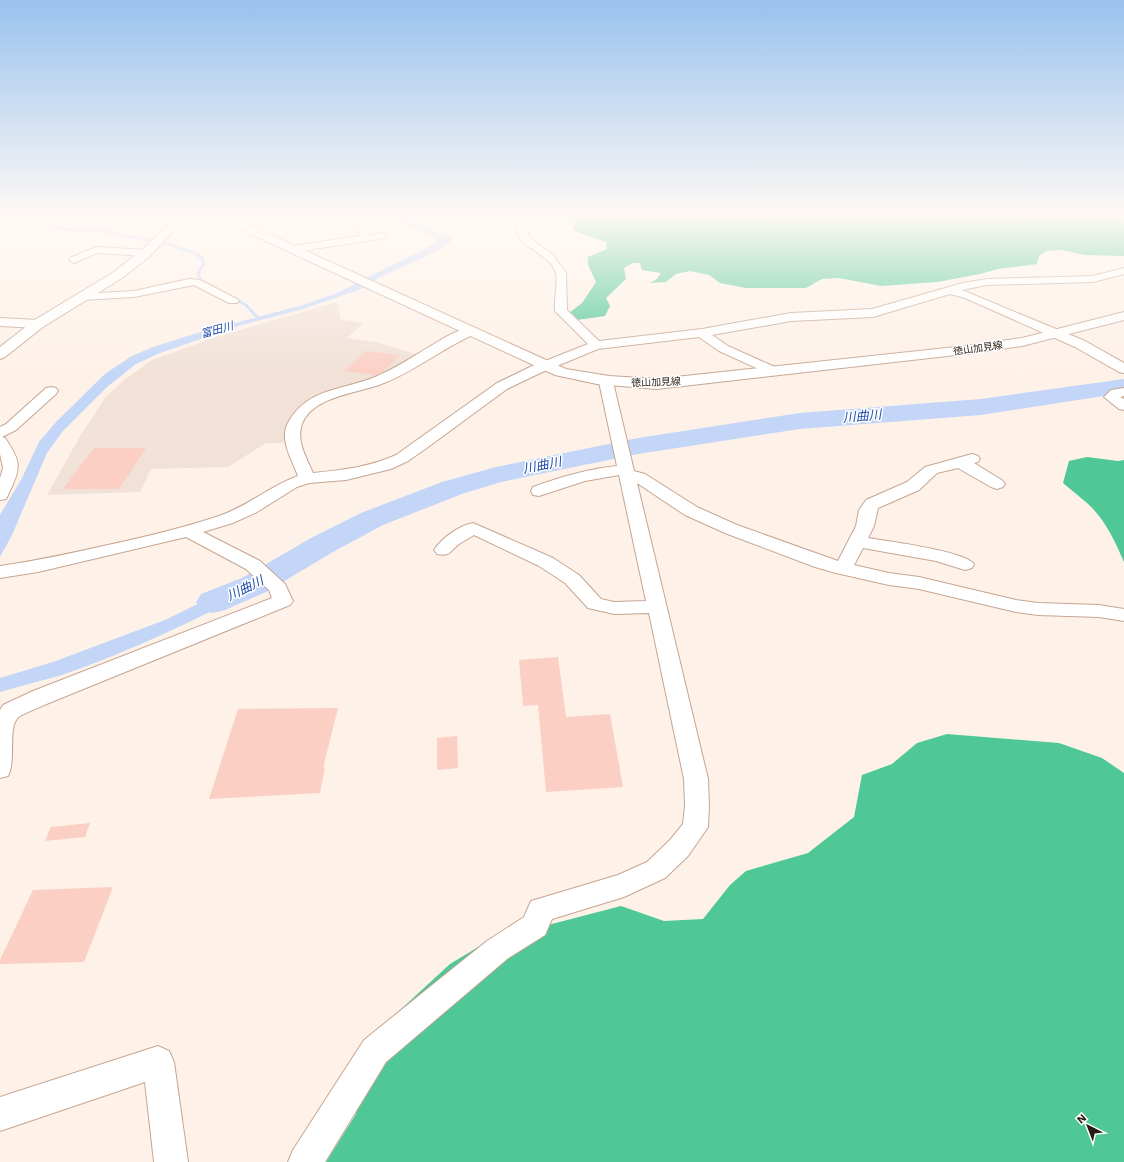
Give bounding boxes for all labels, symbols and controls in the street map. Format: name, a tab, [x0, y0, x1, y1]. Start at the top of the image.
water label: 富田川	[199, 319, 236, 341]
street label: 徳山加見線	[952, 339, 1004, 357]
street label: 徳山加見線	[631, 376, 681, 388]
water label: 川曲川	[842, 407, 884, 425]
water label: 川曲川	[521, 454, 565, 476]
water label: 川曲川	[224, 572, 268, 603]
north arrow	[1068, 1106, 1108, 1146]
text: N	[1074, 1111, 1089, 1126]

